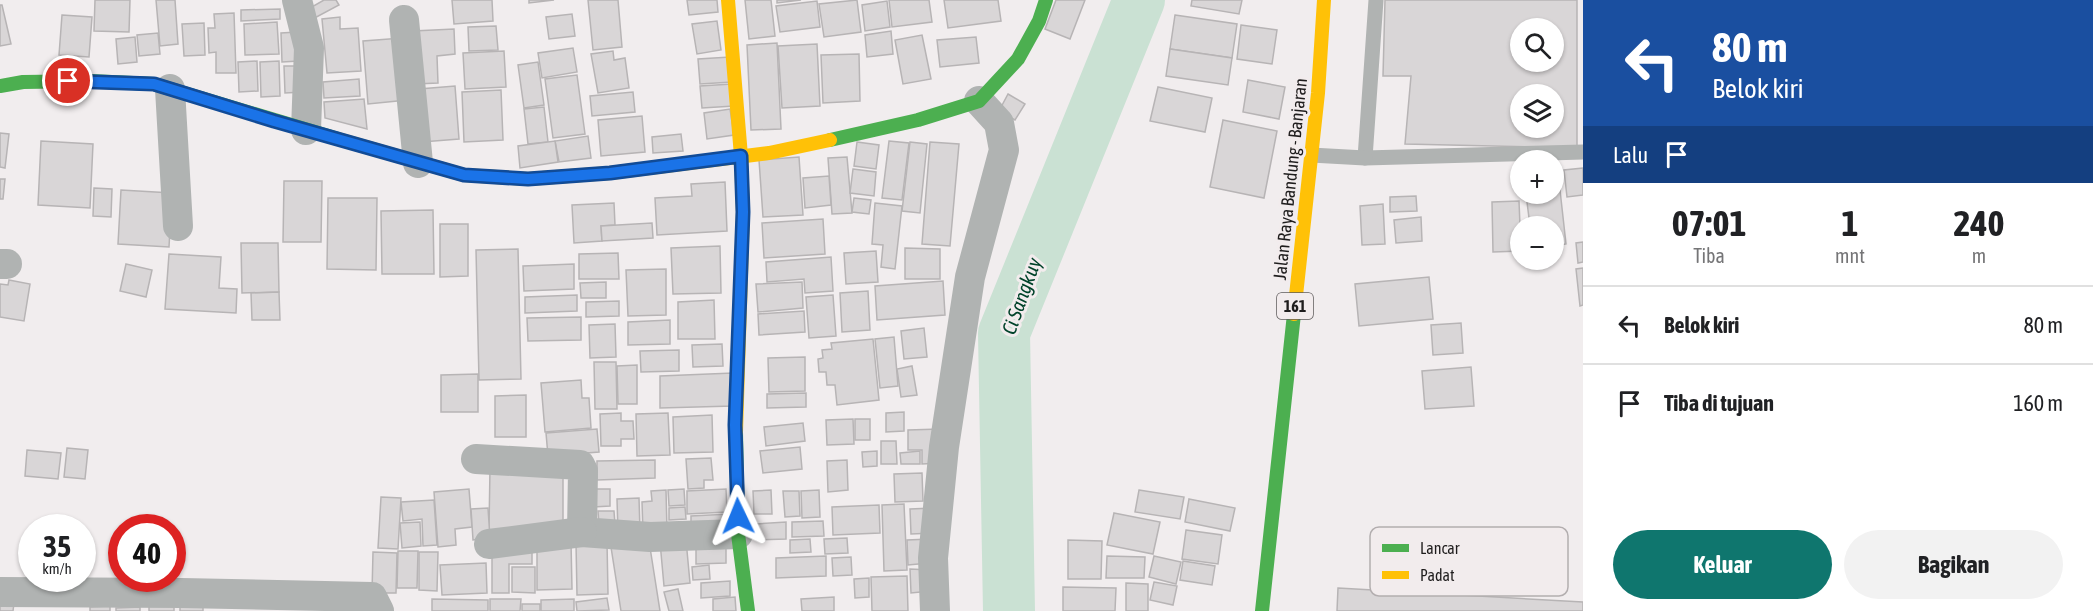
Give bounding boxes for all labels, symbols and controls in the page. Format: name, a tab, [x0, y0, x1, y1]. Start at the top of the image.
map controls	[1510, 18, 1564, 270]
button: search	[1510, 18, 1564, 72]
text: 80 m	[1712, 23, 1787, 71]
icon: left	[1613, 24, 1691, 102]
pin	[42, 55, 93, 106]
icon: arrive	[51, 64, 84, 97]
text: Belok kiri	[1712, 73, 1804, 104]
street label: Jalan Raya Bandung - Banjaran	[1269, 77, 1311, 281]
button: layers	[1510, 84, 1564, 138]
icon: arrive	[1660, 138, 1693, 171]
text: Lalu	[1613, 142, 1648, 168]
button: +	[1510, 150, 1564, 204]
text: 07:01	[1672, 202, 1746, 244]
text: 1	[1842, 202, 1858, 244]
text: 240	[1954, 202, 2004, 244]
button: −	[1510, 216, 1564, 270]
text: Tiba	[1693, 244, 1725, 267]
text: mnt	[1835, 244, 1865, 267]
text: m	[1972, 244, 1986, 267]
water label: Ci Sangkuy	[997, 254, 1046, 337]
road number: 161	[1277, 293, 1313, 319]
icon: left	[1613, 309, 1646, 342]
text: Belok kiri	[1664, 312, 1739, 338]
text: 80 m	[2023, 312, 2063, 338]
icon: arrive	[1613, 387, 1646, 420]
text: Tiba di tujuan	[1664, 390, 1774, 416]
text: 160 m	[2013, 390, 2063, 416]
position arrow	[706, 484, 770, 548]
speed limit sign: 40	[108, 514, 186, 592]
legend	[1370, 527, 1568, 596]
text: 35	[43, 529, 71, 563]
button: Keluar	[1613, 530, 1832, 599]
button: Bagikan	[1844, 530, 2063, 599]
text: Lancar	[1420, 539, 1460, 557]
text: km/h	[42, 560, 72, 577]
text: Padat	[1420, 566, 1455, 584]

